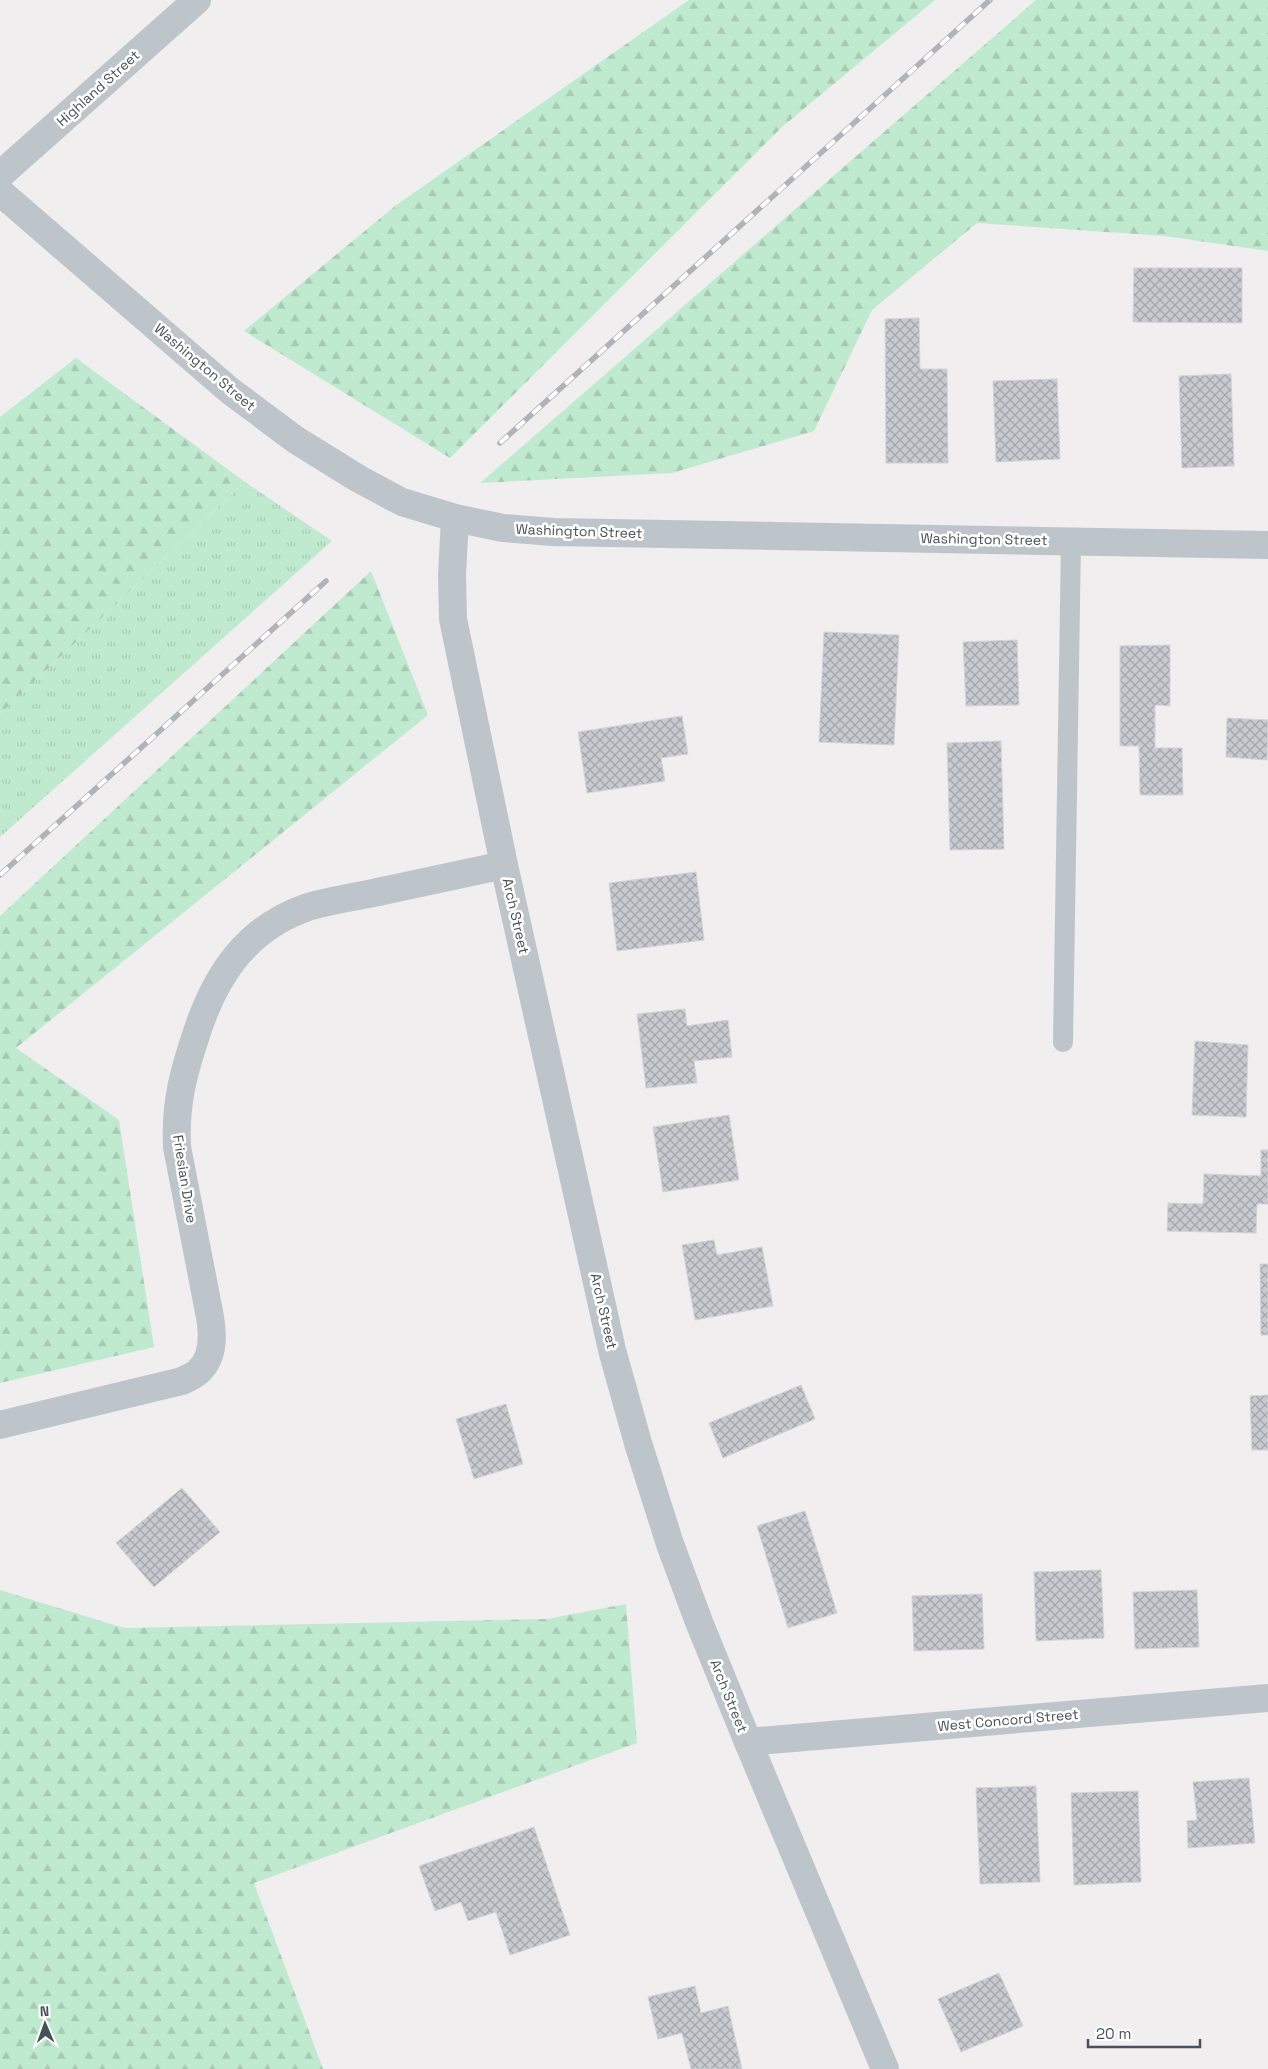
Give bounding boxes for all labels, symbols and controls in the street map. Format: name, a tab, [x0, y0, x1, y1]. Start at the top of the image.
street label: Highland Street	[53, 46, 143, 130]
street label: Washington Street	[151, 319, 259, 415]
street label: Washington Street	[515, 520, 643, 542]
street label: Washington Street	[920, 529, 1048, 549]
street label: Arch Street	[499, 876, 533, 956]
street label: Friesian Drive	[169, 1134, 201, 1224]
street label: Arch Street	[587, 1271, 621, 1351]
street label: Arch Street	[706, 1657, 752, 1735]
street label: West Concord Street	[937, 1705, 1079, 1735]
north arrow	[20, 1999, 70, 2049]
text: N	[40, 2002, 50, 2020]
scale bar	[1088, 2016, 1200, 2048]
text: 20 m	[1096, 2024, 1131, 2043]

